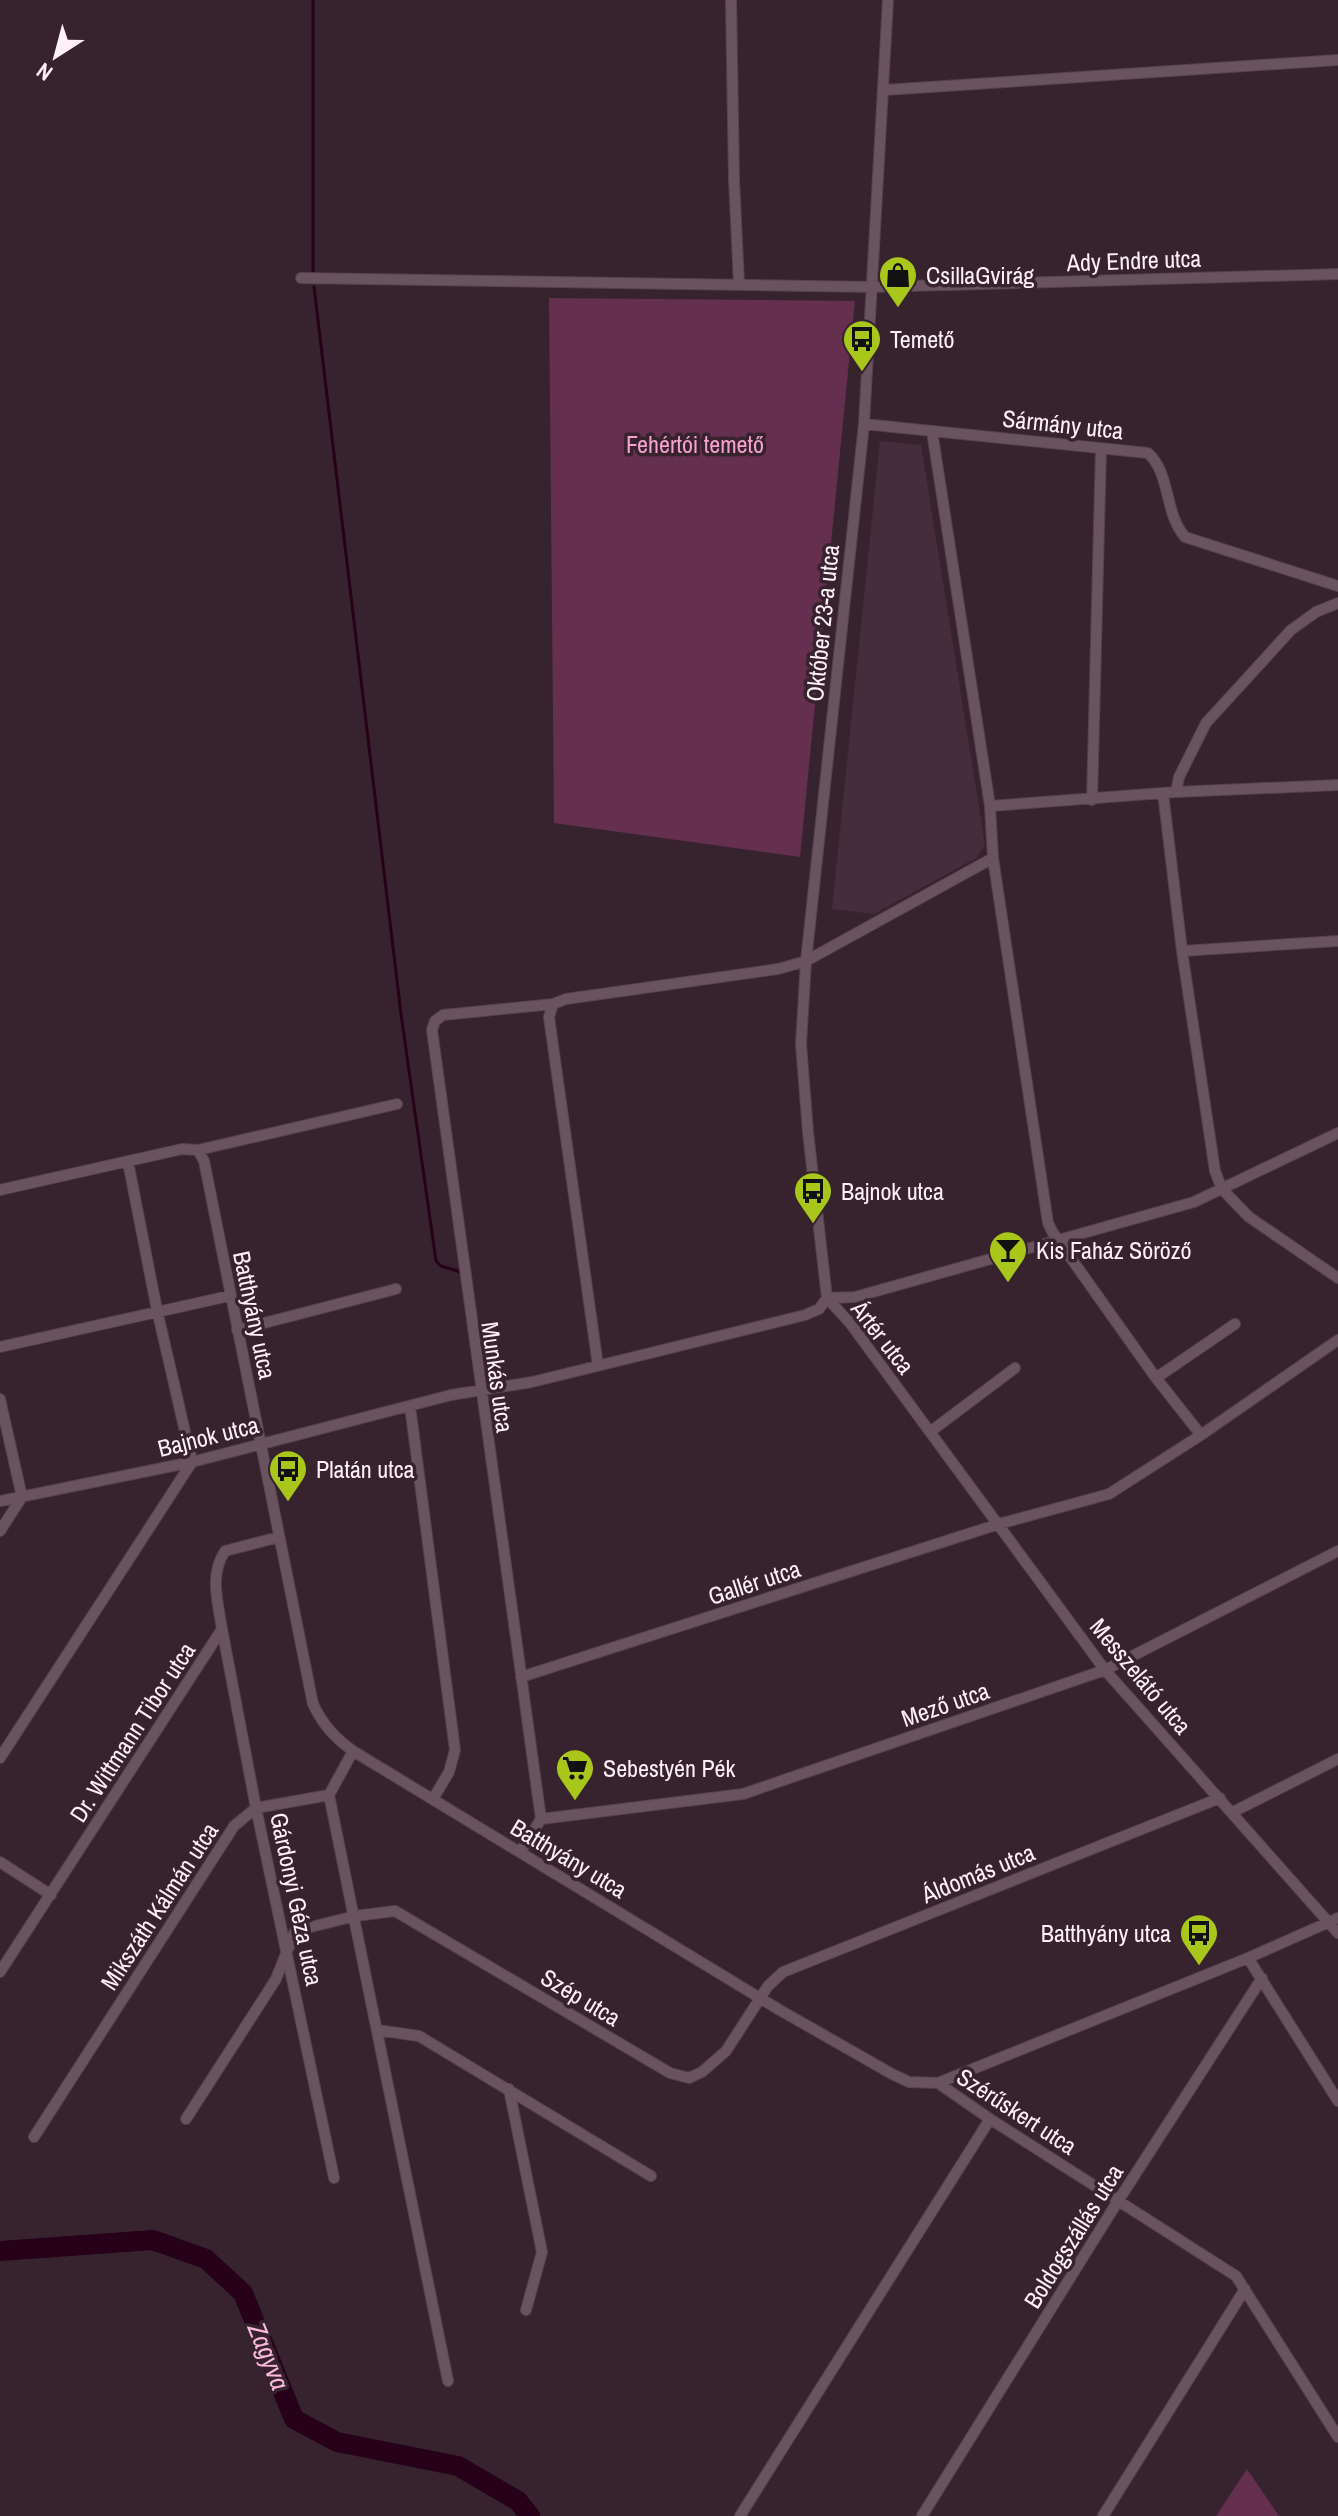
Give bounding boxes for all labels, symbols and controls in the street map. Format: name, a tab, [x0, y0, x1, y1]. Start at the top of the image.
north arrow	[16, 16, 96, 96]
text: N	[30, 56, 58, 88]
street label: Ady Endre utca	[1065, 242, 1202, 278]
shop icon: CsillaGvirág	[877, 254, 919, 309]
place label: CsillaGvirág	[926, 259, 1034, 291]
bus stop icon: Temető	[841, 318, 883, 373]
place label: Temető	[890, 323, 955, 355]
street label: Sármány utca	[1001, 402, 1125, 446]
park label: Fehértói temető	[626, 428, 764, 460]
street label: Október 23-a utca	[798, 543, 846, 703]
bus stop icon: Bajnok utca	[792, 1170, 834, 1225]
place label: Bajnok utca	[841, 1175, 944, 1207]
bar icon: Kis Faház Söröző	[987, 1229, 1029, 1284]
place label: Kis Faház Söröző	[1036, 1234, 1191, 1266]
street label: Batthyány utca	[226, 1248, 284, 1382]
street label: Ártér utca	[844, 1293, 922, 1381]
street label: Munkás utca	[474, 1320, 522, 1435]
street label: Bajnok utca	[154, 1408, 262, 1464]
bus stop icon: Platán utca	[267, 1448, 309, 1503]
place label: Platán utca	[316, 1453, 415, 1485]
street label: Gallér utca	[704, 1552, 804, 1612]
street label: Messzelátó utca	[1083, 1611, 1199, 1741]
street label: Dr. Wittmann Tibor utca	[62, 1636, 202, 1828]
street label: Mező utca	[897, 1674, 993, 1734]
supermarket icon: Sebestyén Pék	[554, 1747, 596, 1802]
place label: Sebestyén Pék	[603, 1752, 736, 1784]
street label: Gárdonyi Géza utca	[263, 1810, 331, 1989]
street label: Batthyány utca	[505, 1811, 633, 1905]
street label: Mikszáth Kálmán utca	[93, 1816, 225, 1996]
street label: Áldomás utca	[916, 1836, 1039, 1911]
bus stop icon: Batthyány utca	[1178, 1912, 1220, 1967]
place label: Batthyány utca	[1041, 1917, 1171, 1949]
street label: Szép utca	[535, 1961, 627, 2033]
street label: Szérűskert utca	[951, 2060, 1083, 2162]
street label: Boldogszállás utca	[1016, 2158, 1130, 2314]
water label: Zagyva	[239, 2316, 298, 2395]

